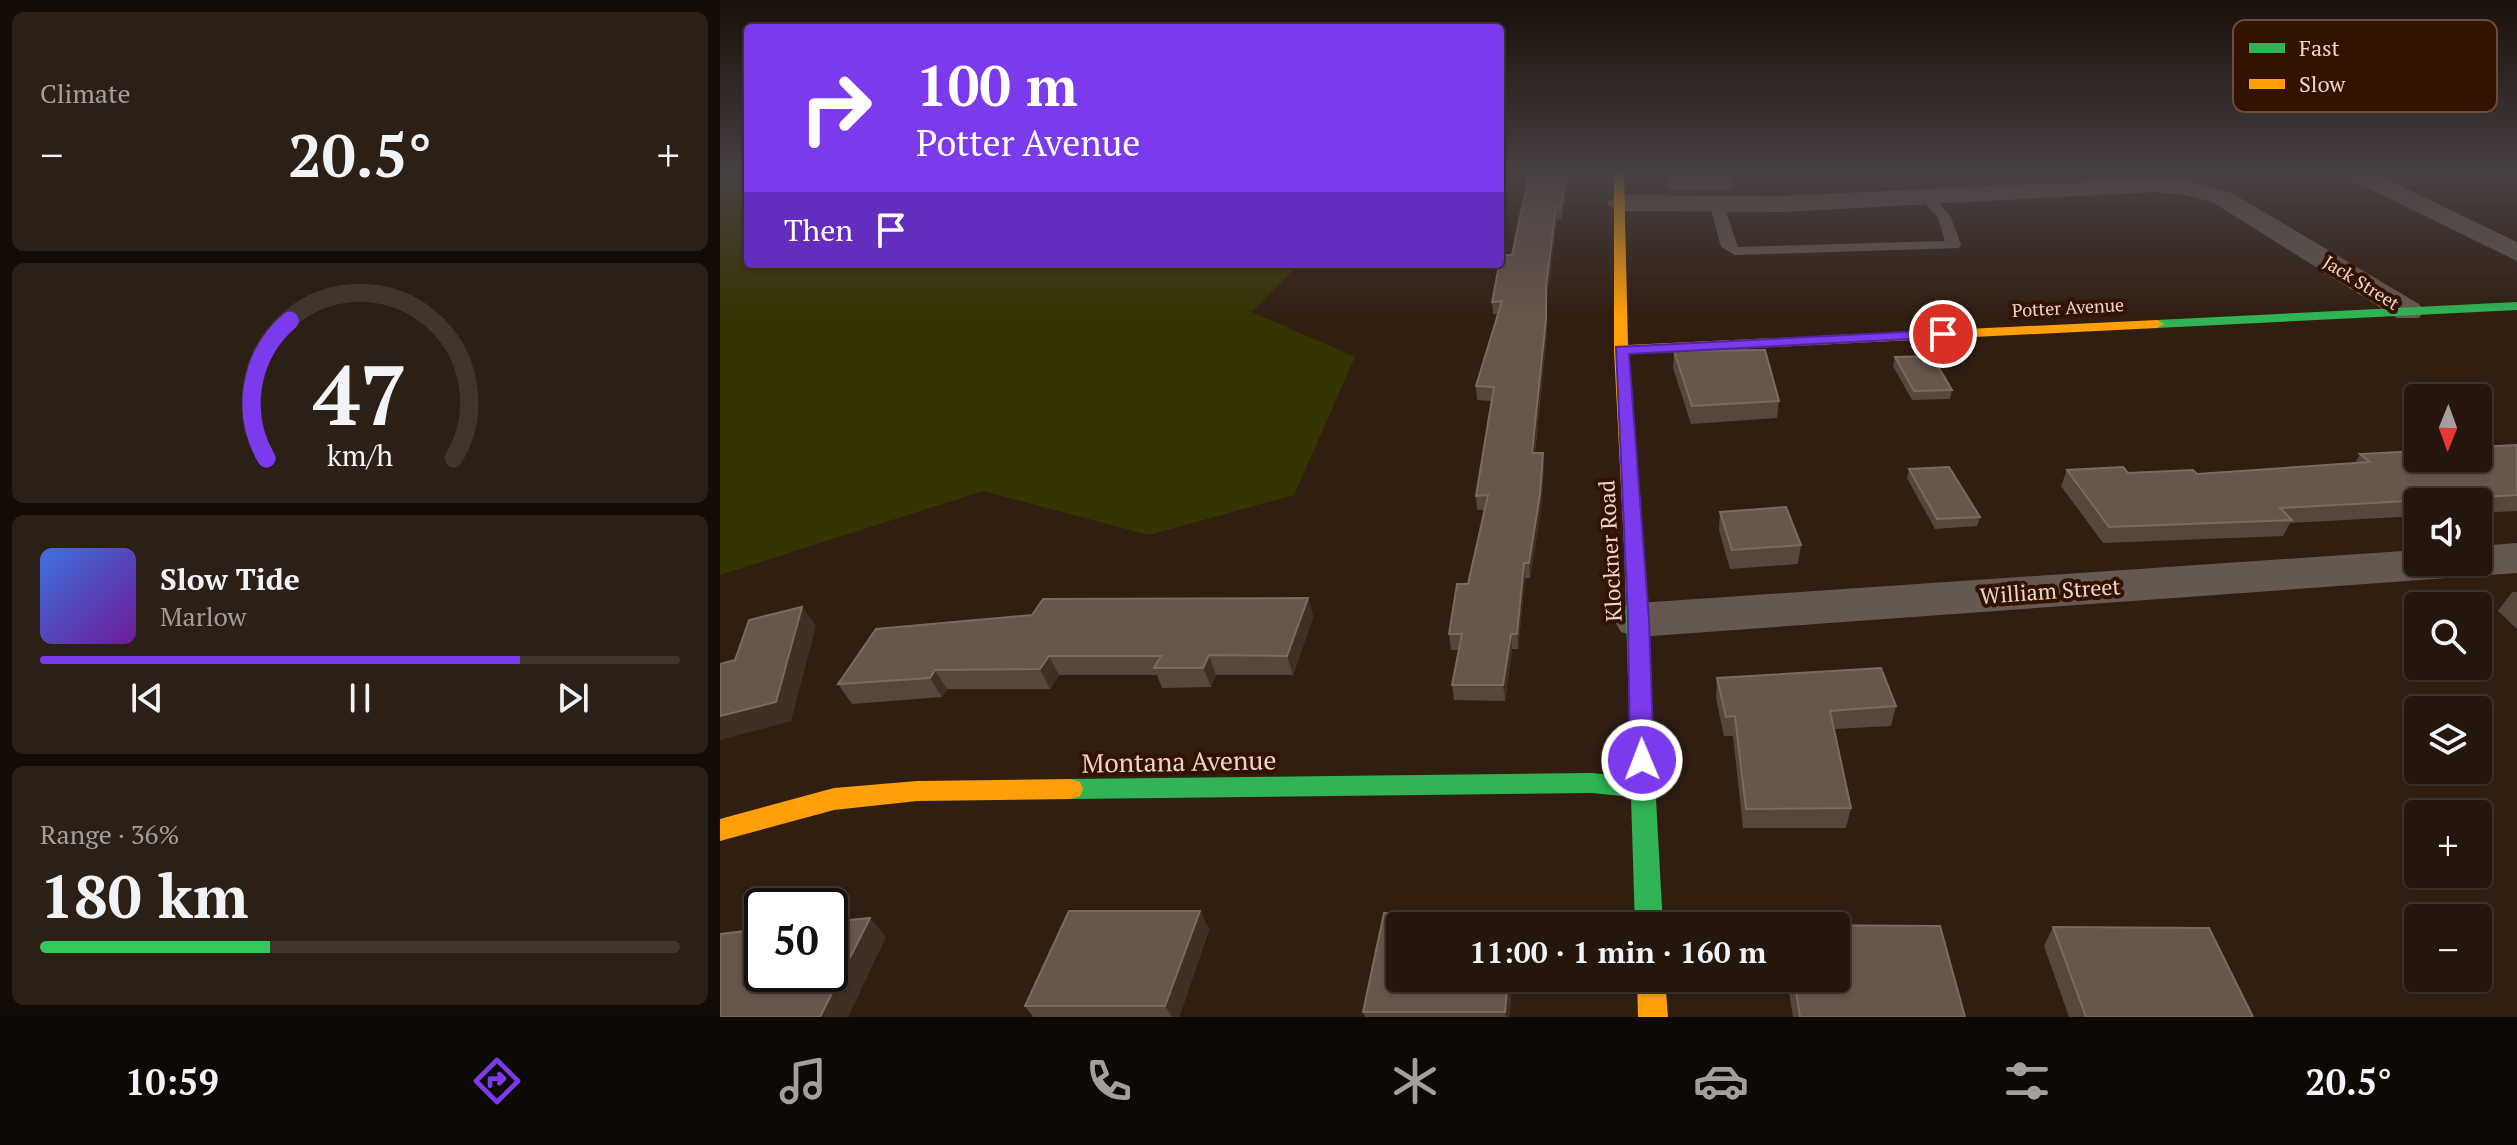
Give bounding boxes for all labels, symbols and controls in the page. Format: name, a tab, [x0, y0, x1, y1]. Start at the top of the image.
legend	[2233, 20, 2497, 112]
text: Fast	[2299, 33, 2340, 62]
text: 100 m	[916, 48, 1078, 122]
icon: right	[784, 56, 888, 160]
text: Slow	[2299, 69, 2346, 98]
text: Climate	[40, 76, 131, 110]
text: 20.5°	[288, 115, 432, 194]
text: Potter Avenue	[916, 119, 1140, 166]
text: −	[40, 125, 63, 184]
text: +	[657, 125, 680, 184]
icon: arrive	[869, 208, 913, 252]
text: Then	[784, 210, 853, 250]
street label: Jack Street	[2319, 249, 2404, 315]
street label: Potter Avenue	[2011, 292, 2125, 322]
pin	[1909, 300, 1977, 368]
icon: arrive	[1921, 312, 1965, 356]
text: 47	[313, 338, 407, 448]
north arrow	[2404, 384, 2492, 472]
map controls	[2404, 384, 2492, 992]
text: km/h	[327, 436, 393, 474]
street label: Klockner Road	[1591, 480, 1628, 623]
button: sound	[2404, 488, 2492, 576]
text: Slow Tide	[160, 559, 300, 599]
street label: William Street	[1979, 571, 2121, 610]
button: search	[2404, 592, 2492, 680]
text: Marlow	[160, 599, 246, 633]
icon: previous	[125, 676, 169, 720]
icon: pause	[338, 676, 382, 720]
icon: next	[551, 676, 595, 720]
button: layers	[2404, 696, 2492, 784]
position arrow	[1600, 718, 1684, 802]
street label: Montana Avenue	[1081, 742, 1277, 780]
button: +	[2404, 800, 2492, 888]
text: Range · 36%	[40, 817, 179, 851]
text: 180 km	[40, 856, 248, 935]
speed limit sign: 50	[744, 888, 848, 992]
button: −	[2404, 904, 2492, 992]
text: 11:00 · 1 min · 160 m	[1470, 932, 1766, 972]
icon: directions	[469, 1053, 525, 1109]
icon: music	[775, 1053, 831, 1109]
icon: phone	[1081, 1053, 1137, 1109]
icon: climate	[1387, 1053, 1443, 1109]
icon: car	[1693, 1053, 1749, 1109]
icon: filters	[1999, 1053, 2055, 1109]
text: 10:59	[125, 1058, 219, 1105]
text: 20.5°	[2305, 1058, 2392, 1105]

